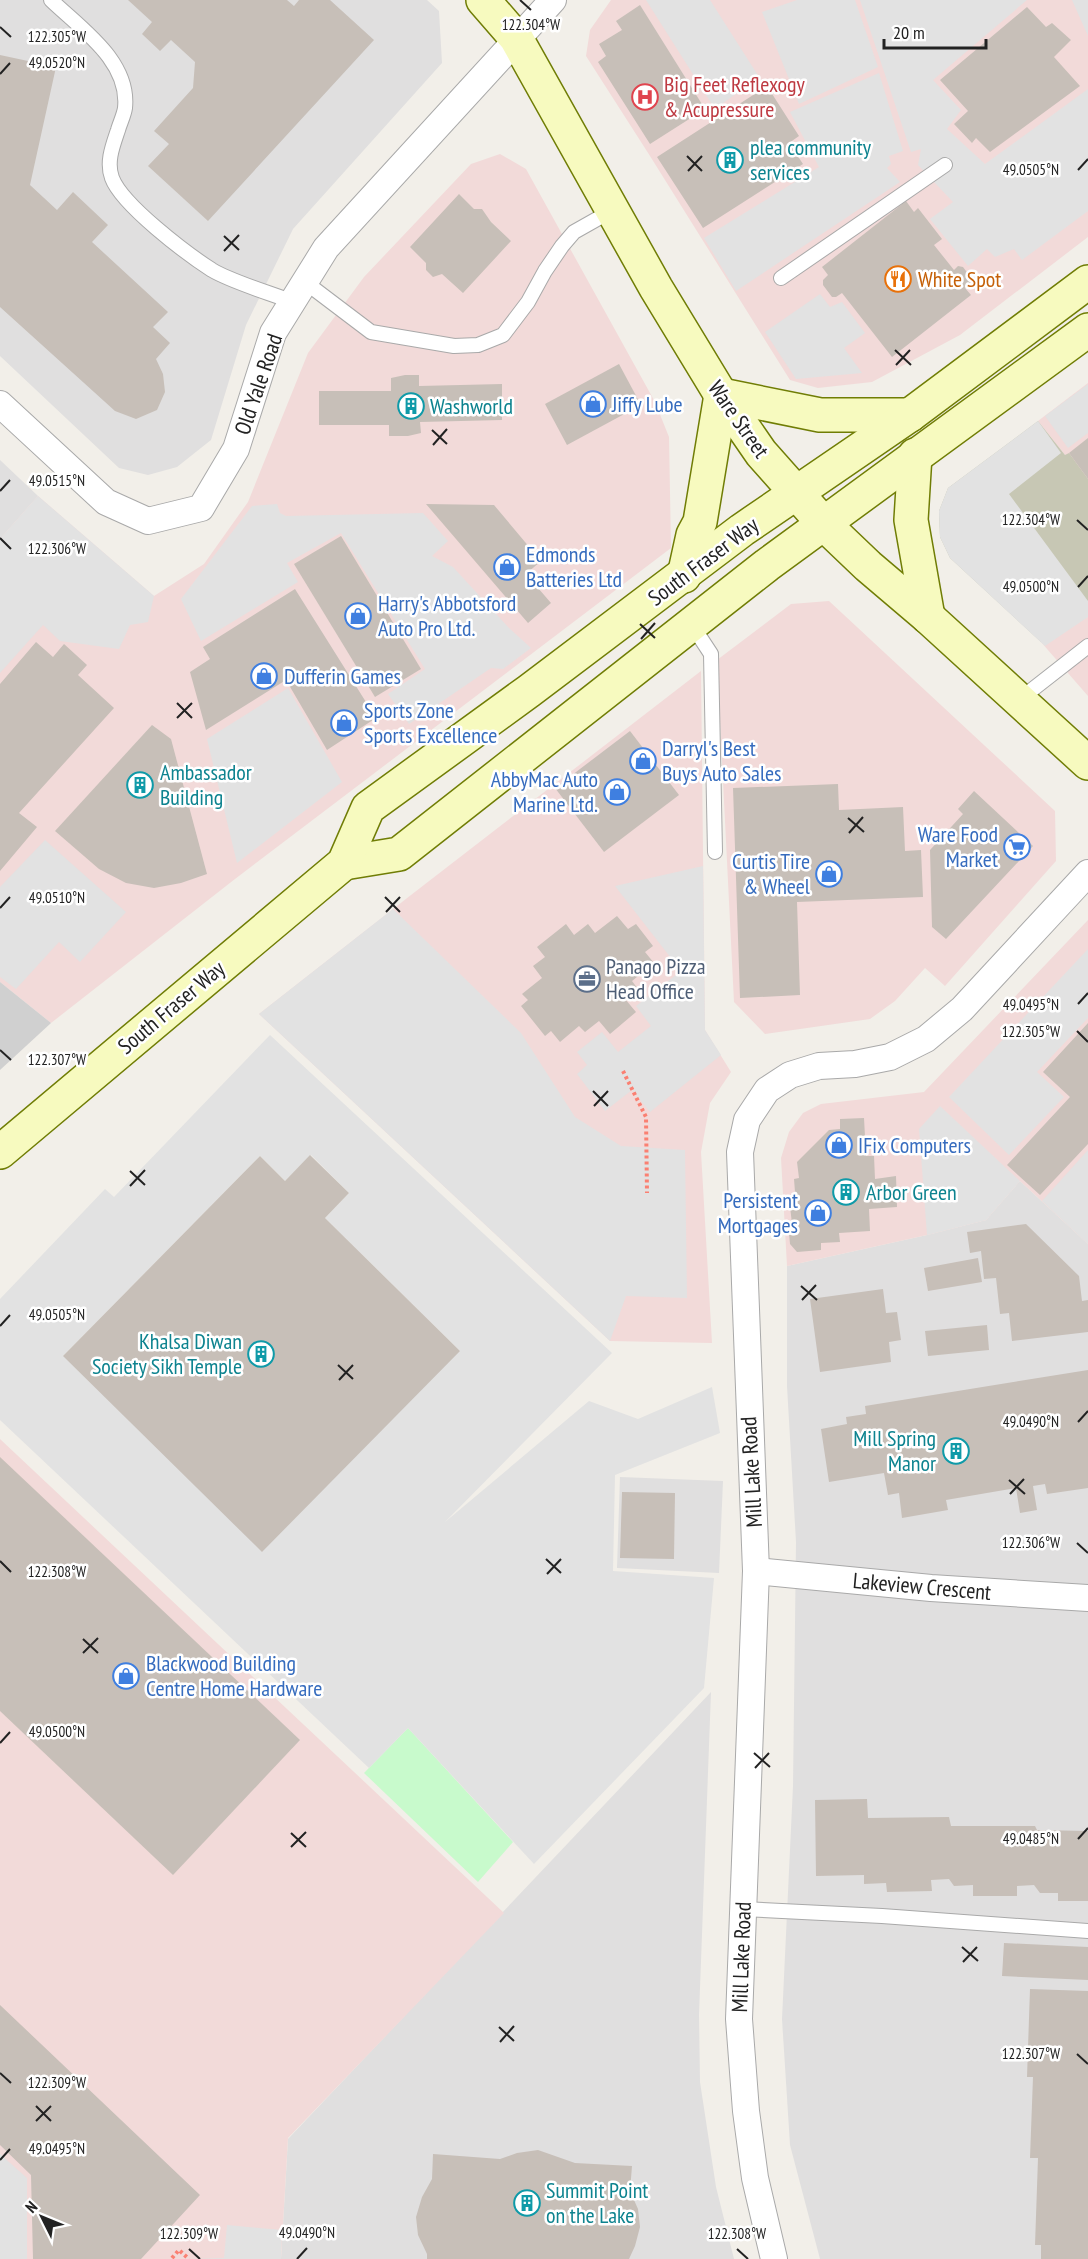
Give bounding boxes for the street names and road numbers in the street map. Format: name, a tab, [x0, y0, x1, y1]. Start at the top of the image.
street label: Old Yale Road	[228, 330, 288, 438]
street label: Ware Street	[702, 375, 776, 463]
street label: South Fraser Way	[642, 510, 764, 612]
street label: South Fraser Way	[112, 954, 231, 1060]
street label: Mill Lake Road	[734, 1416, 768, 1528]
street label: Lakeview Crescent	[852, 1566, 992, 1606]
street label: Mill Lake Road	[725, 1901, 757, 2013]

